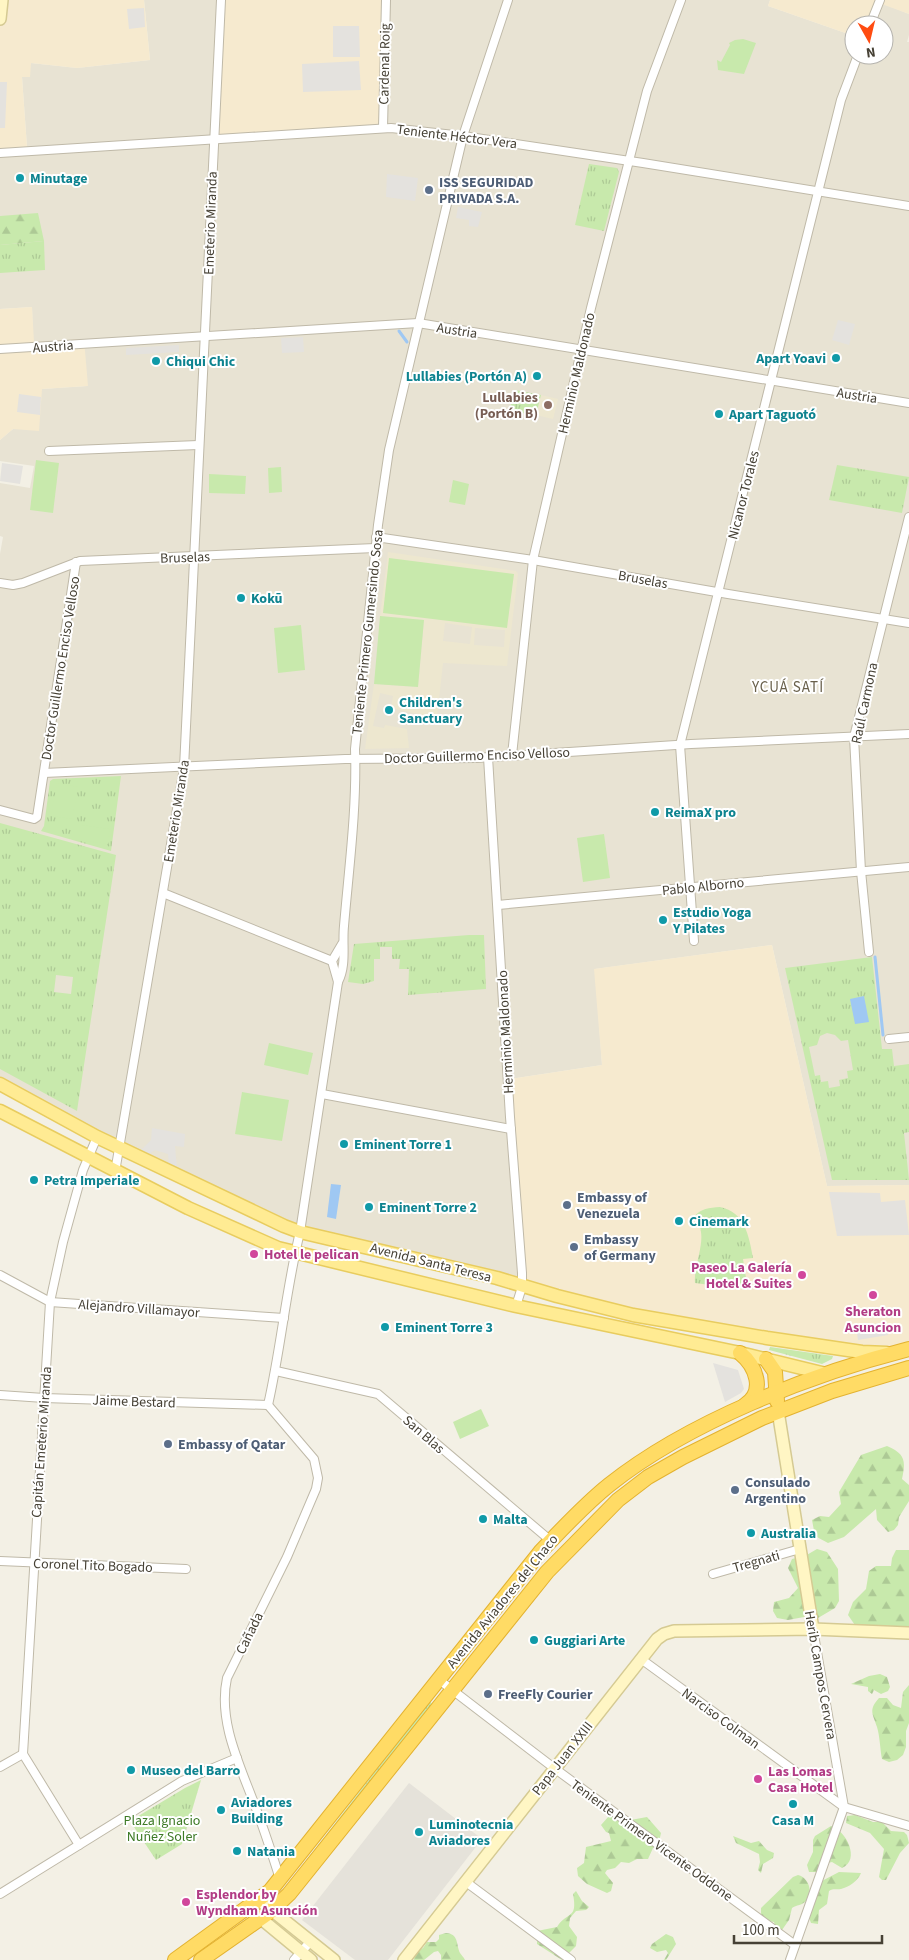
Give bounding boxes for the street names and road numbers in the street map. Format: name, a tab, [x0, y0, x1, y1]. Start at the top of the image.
street label: Cardenal Roig	[374, 23, 396, 105]
street label: Teniente Héctor Vera	[396, 120, 518, 154]
street label: Emeterio Miranda	[199, 171, 223, 275]
street label: Herminio Maldonado	[553, 311, 601, 436]
street label: Austria	[435, 318, 479, 344]
street label: Austria	[32, 336, 74, 358]
street label: Austria	[835, 383, 879, 409]
street label: Nicanor Torales	[723, 449, 765, 542]
street label: Teniente Primero Gumersindo Sosa	[347, 529, 389, 736]
street label: Bruselas	[160, 547, 211, 569]
street label: Bruselas	[616, 566, 669, 594]
street label: Doctor Guillermo Enciso Velloso	[37, 575, 85, 762]
street label: Raúl Carmona	[847, 661, 883, 746]
street label: Doctor Guillermo Enciso Velloso	[384, 743, 570, 769]
street label: Emeterio Miranda	[159, 758, 195, 864]
street label: Pablo Alborno	[661, 873, 745, 901]
street label: Herminio Maldonado	[493, 970, 519, 1094]
street label: Avenida Santa Teresa	[368, 1238, 493, 1288]
street label: Alejandro Villamayor	[78, 1295, 200, 1323]
street label: Capitán Emeterio Miranda	[27, 1366, 57, 1519]
street label: Jaime Bestard	[92, 1391, 176, 1413]
street label: San Blas	[398, 1411, 449, 1459]
street label: Avenida Aviadores del Chaco	[442, 1530, 563, 1673]
street label: Tregnati	[730, 1546, 782, 1578]
street label: Coronel Tito Bogado	[33, 1554, 153, 1578]
street label: Cañada	[231, 1609, 269, 1658]
street label: Herib Campos Cervera	[799, 1609, 841, 1741]
street label: Narciso Colman	[677, 1684, 764, 1754]
street label: Papa Juan XXIII	[527, 1717, 598, 1800]
street label: Teniente Primero Vicente Oddone	[566, 1775, 737, 1907]

